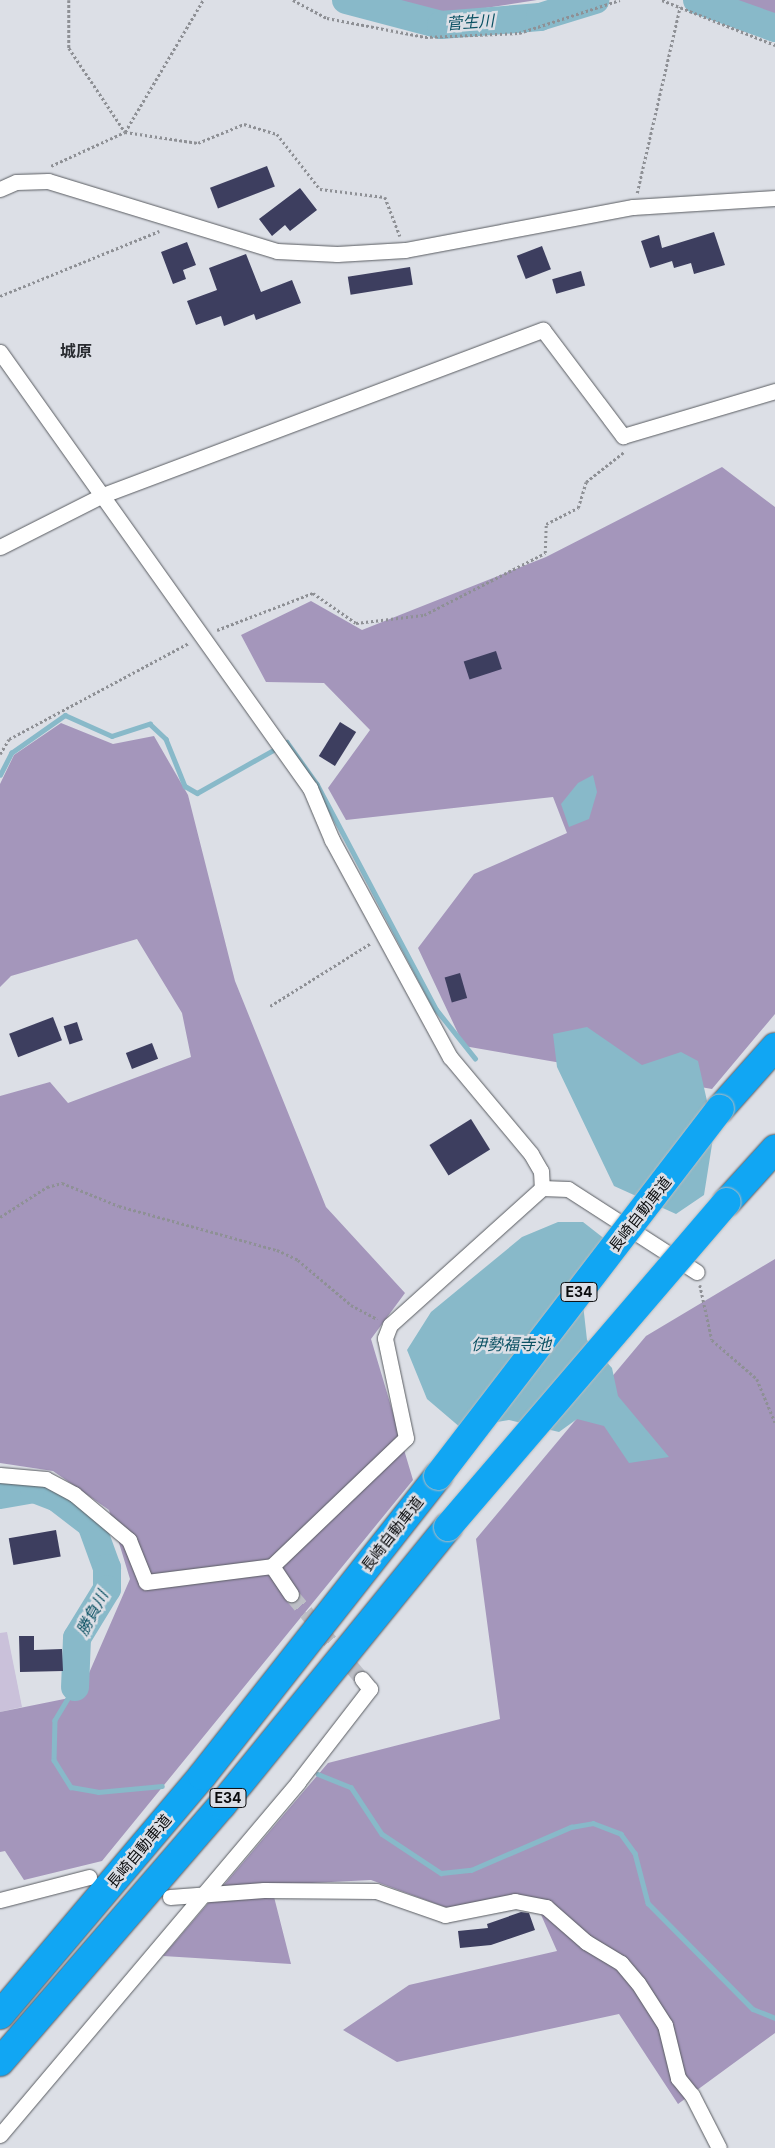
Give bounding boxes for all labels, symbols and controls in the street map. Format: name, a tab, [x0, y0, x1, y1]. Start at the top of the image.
water label: 菅生川	[445, 11, 495, 33]
district label: 城原	[60, 341, 92, 361]
street label: 長崎自動車道	[605, 1173, 675, 1255]
road number: E34	[560, 1280, 598, 1304]
water label: 伊勢福寺池	[471, 1334, 551, 1354]
street label: 長崎自動車道	[357, 1493, 427, 1575]
water label: 勝負川	[72, 1587, 112, 1639]
road number: E34	[209, 1786, 247, 1810]
street label: 長崎自動車道	[103, 1811, 175, 1891]

